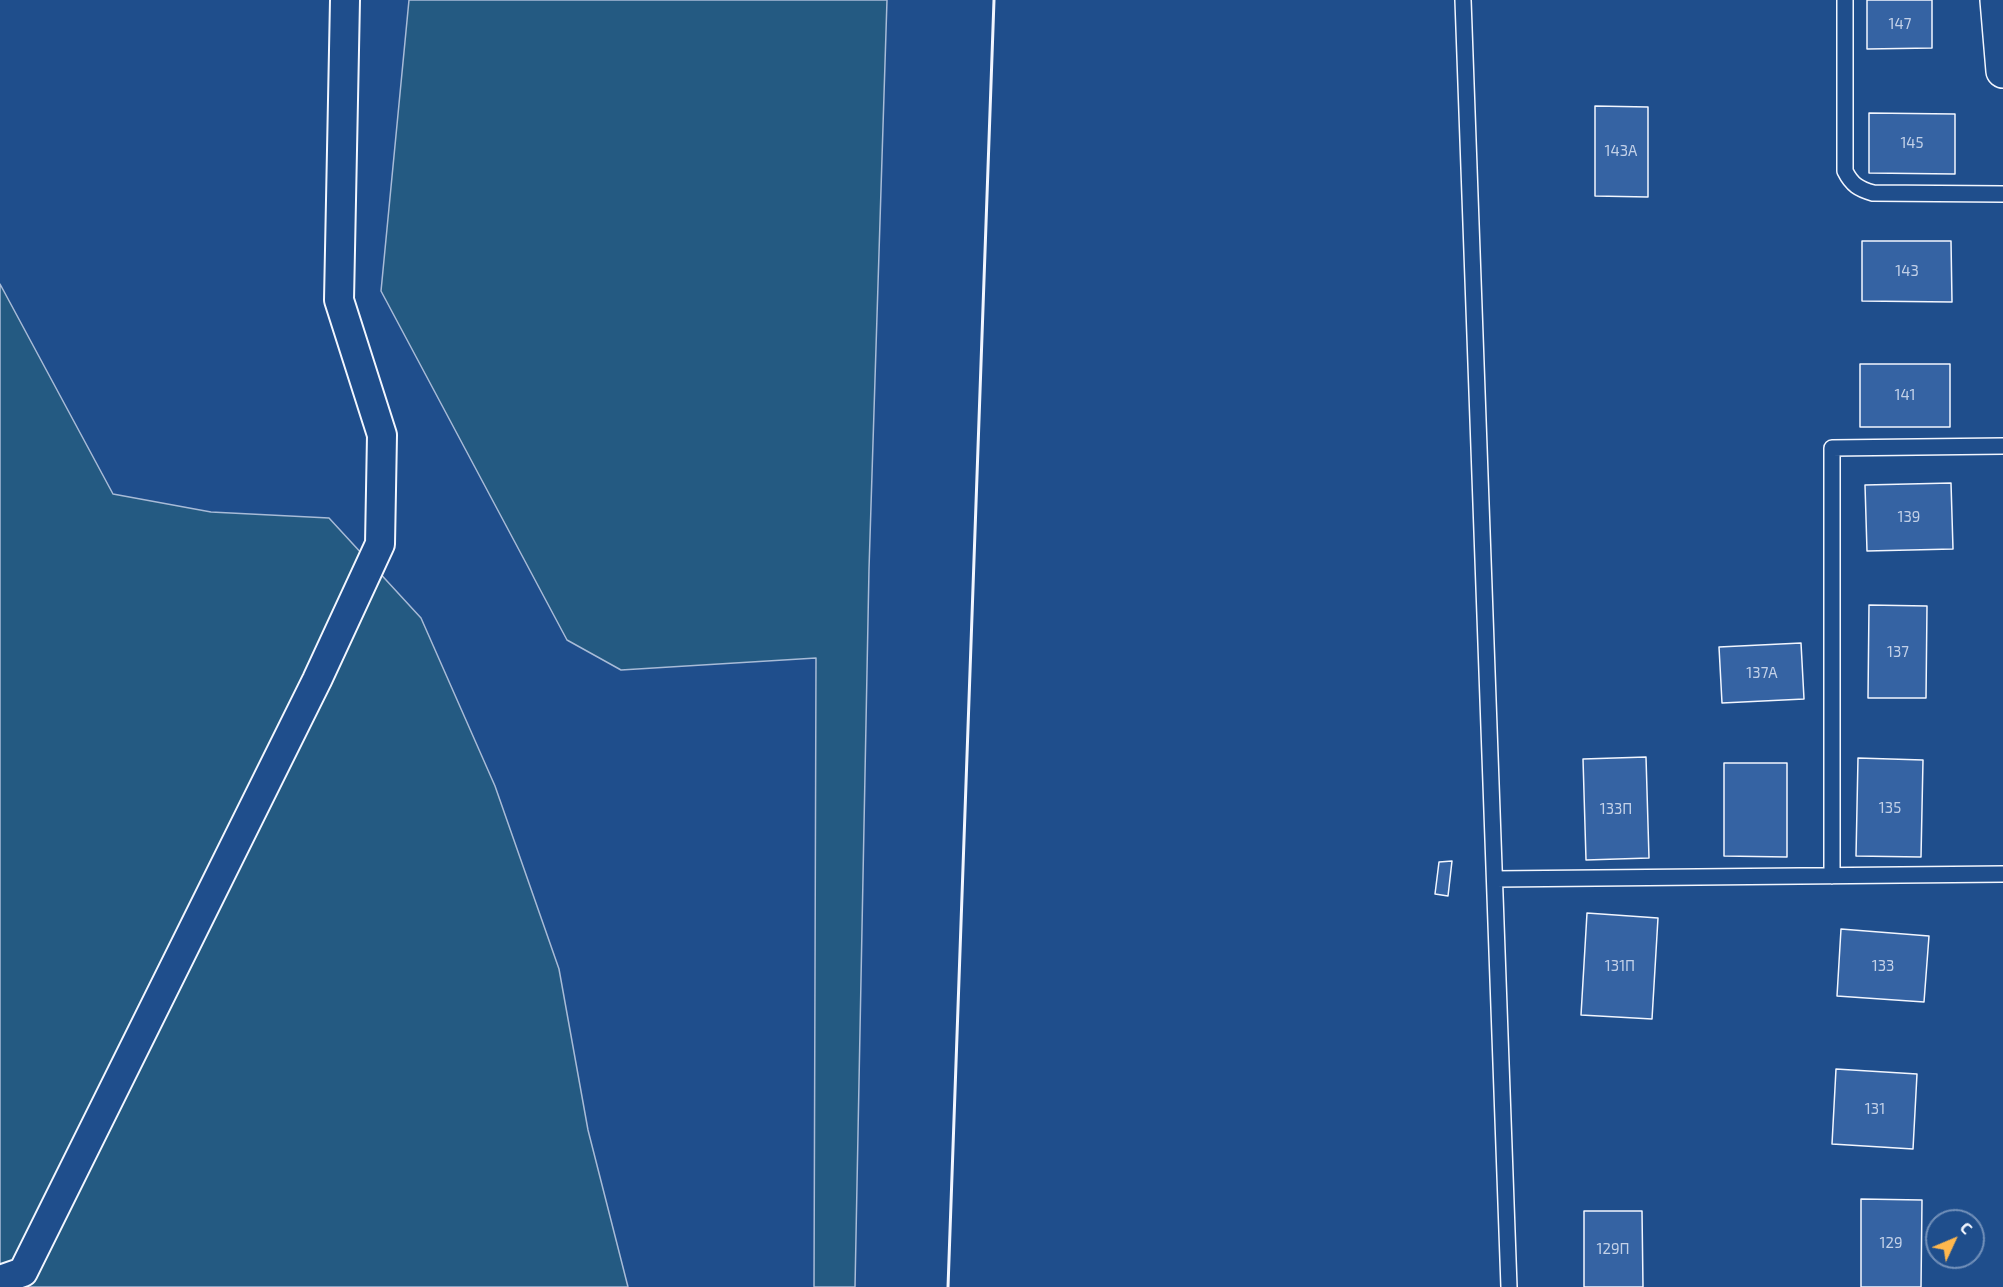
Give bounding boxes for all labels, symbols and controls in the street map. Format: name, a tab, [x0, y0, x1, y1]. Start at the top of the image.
house number: 147	[1889, 15, 1911, 33]
house number: 145	[1900, 134, 1924, 152]
house number: 143А	[1605, 142, 1637, 160]
house number: 143	[1895, 262, 1919, 280]
house number: 141	[1894, 386, 1916, 404]
house number: 139	[1898, 508, 1920, 526]
house number: 137	[1887, 643, 1909, 661]
house number: 137А	[1746, 664, 1778, 682]
house number: 135	[1879, 799, 1901, 817]
house number: 133П	[1600, 800, 1632, 818]
house number: 131П	[1605, 957, 1635, 975]
house number: 133	[1872, 957, 1894, 975]
house number: 131	[1865, 1100, 1885, 1118]
north arrow	[1925, 1209, 1985, 1269]
text: С	[1957, 1218, 1977, 1238]
house number: 129	[1880, 1234, 1902, 1252]
house number: 129П	[1596, 1240, 1630, 1258]

